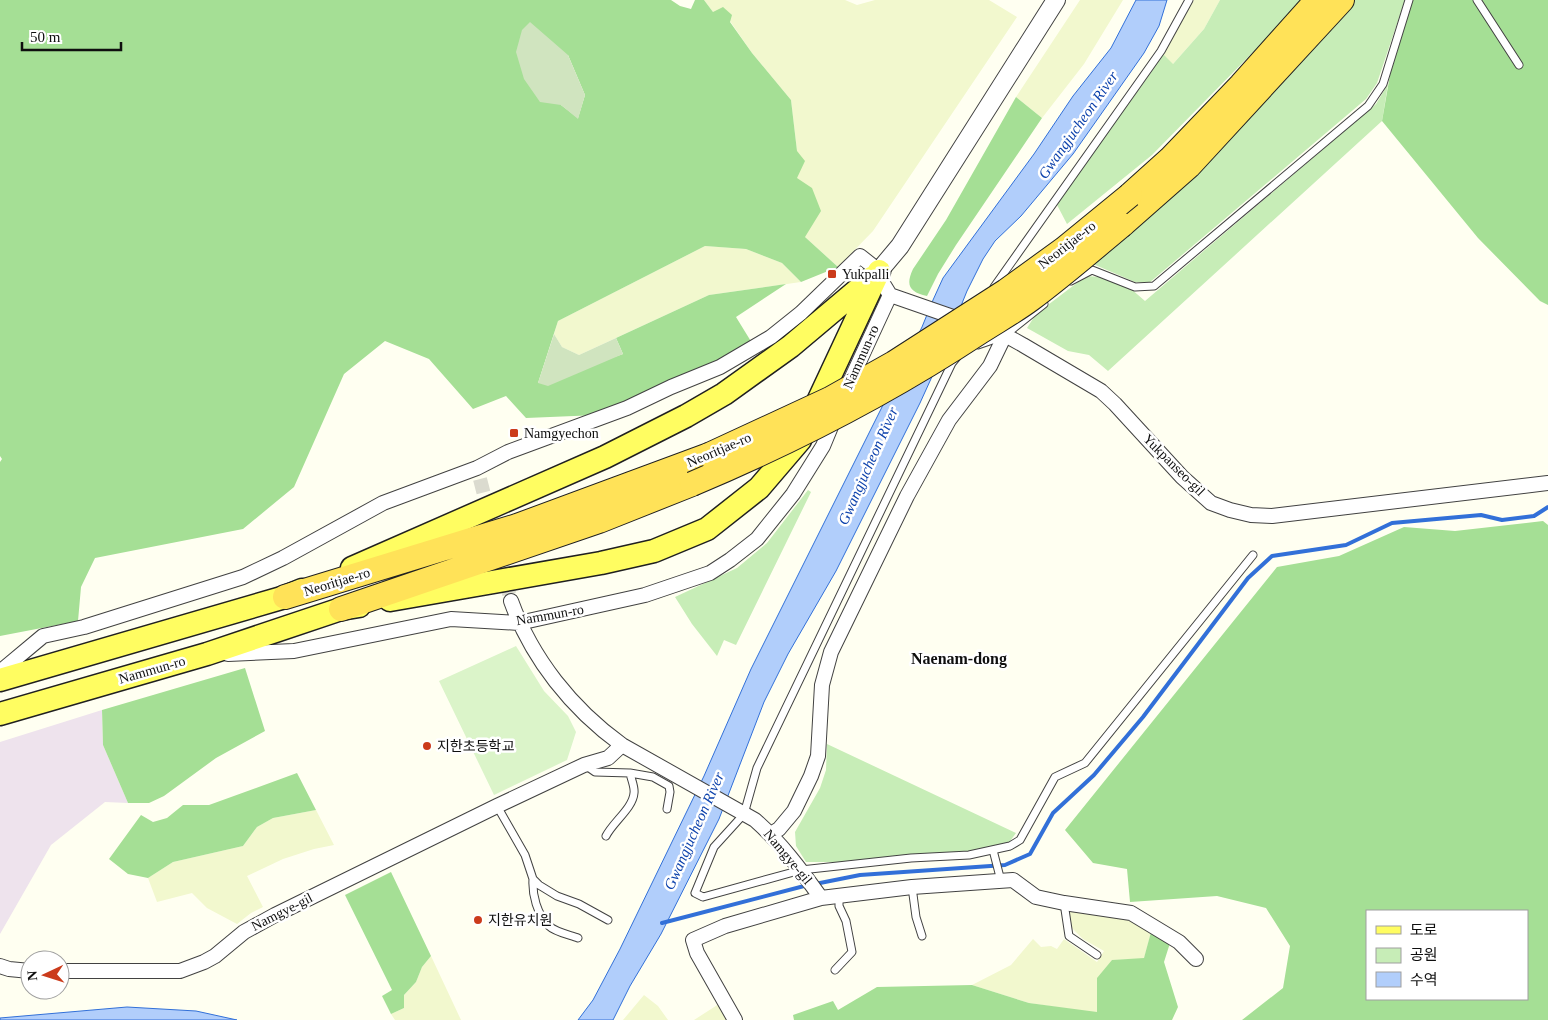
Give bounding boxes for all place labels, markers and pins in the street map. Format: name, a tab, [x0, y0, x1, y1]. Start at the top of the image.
place label: Yukpalli	[842, 267, 890, 282]
marker: Yukpalli	[826, 268, 838, 280]
place label: Namgyechon	[524, 426, 599, 441]
marker: Namgyechon	[508, 427, 520, 439]
place label: 지한초등학교	[437, 738, 514, 754]
marker: 지한초등학교	[421, 740, 433, 752]
place label: 지한유치원	[488, 913, 552, 928]
marker: 지한유치원	[472, 914, 484, 926]

